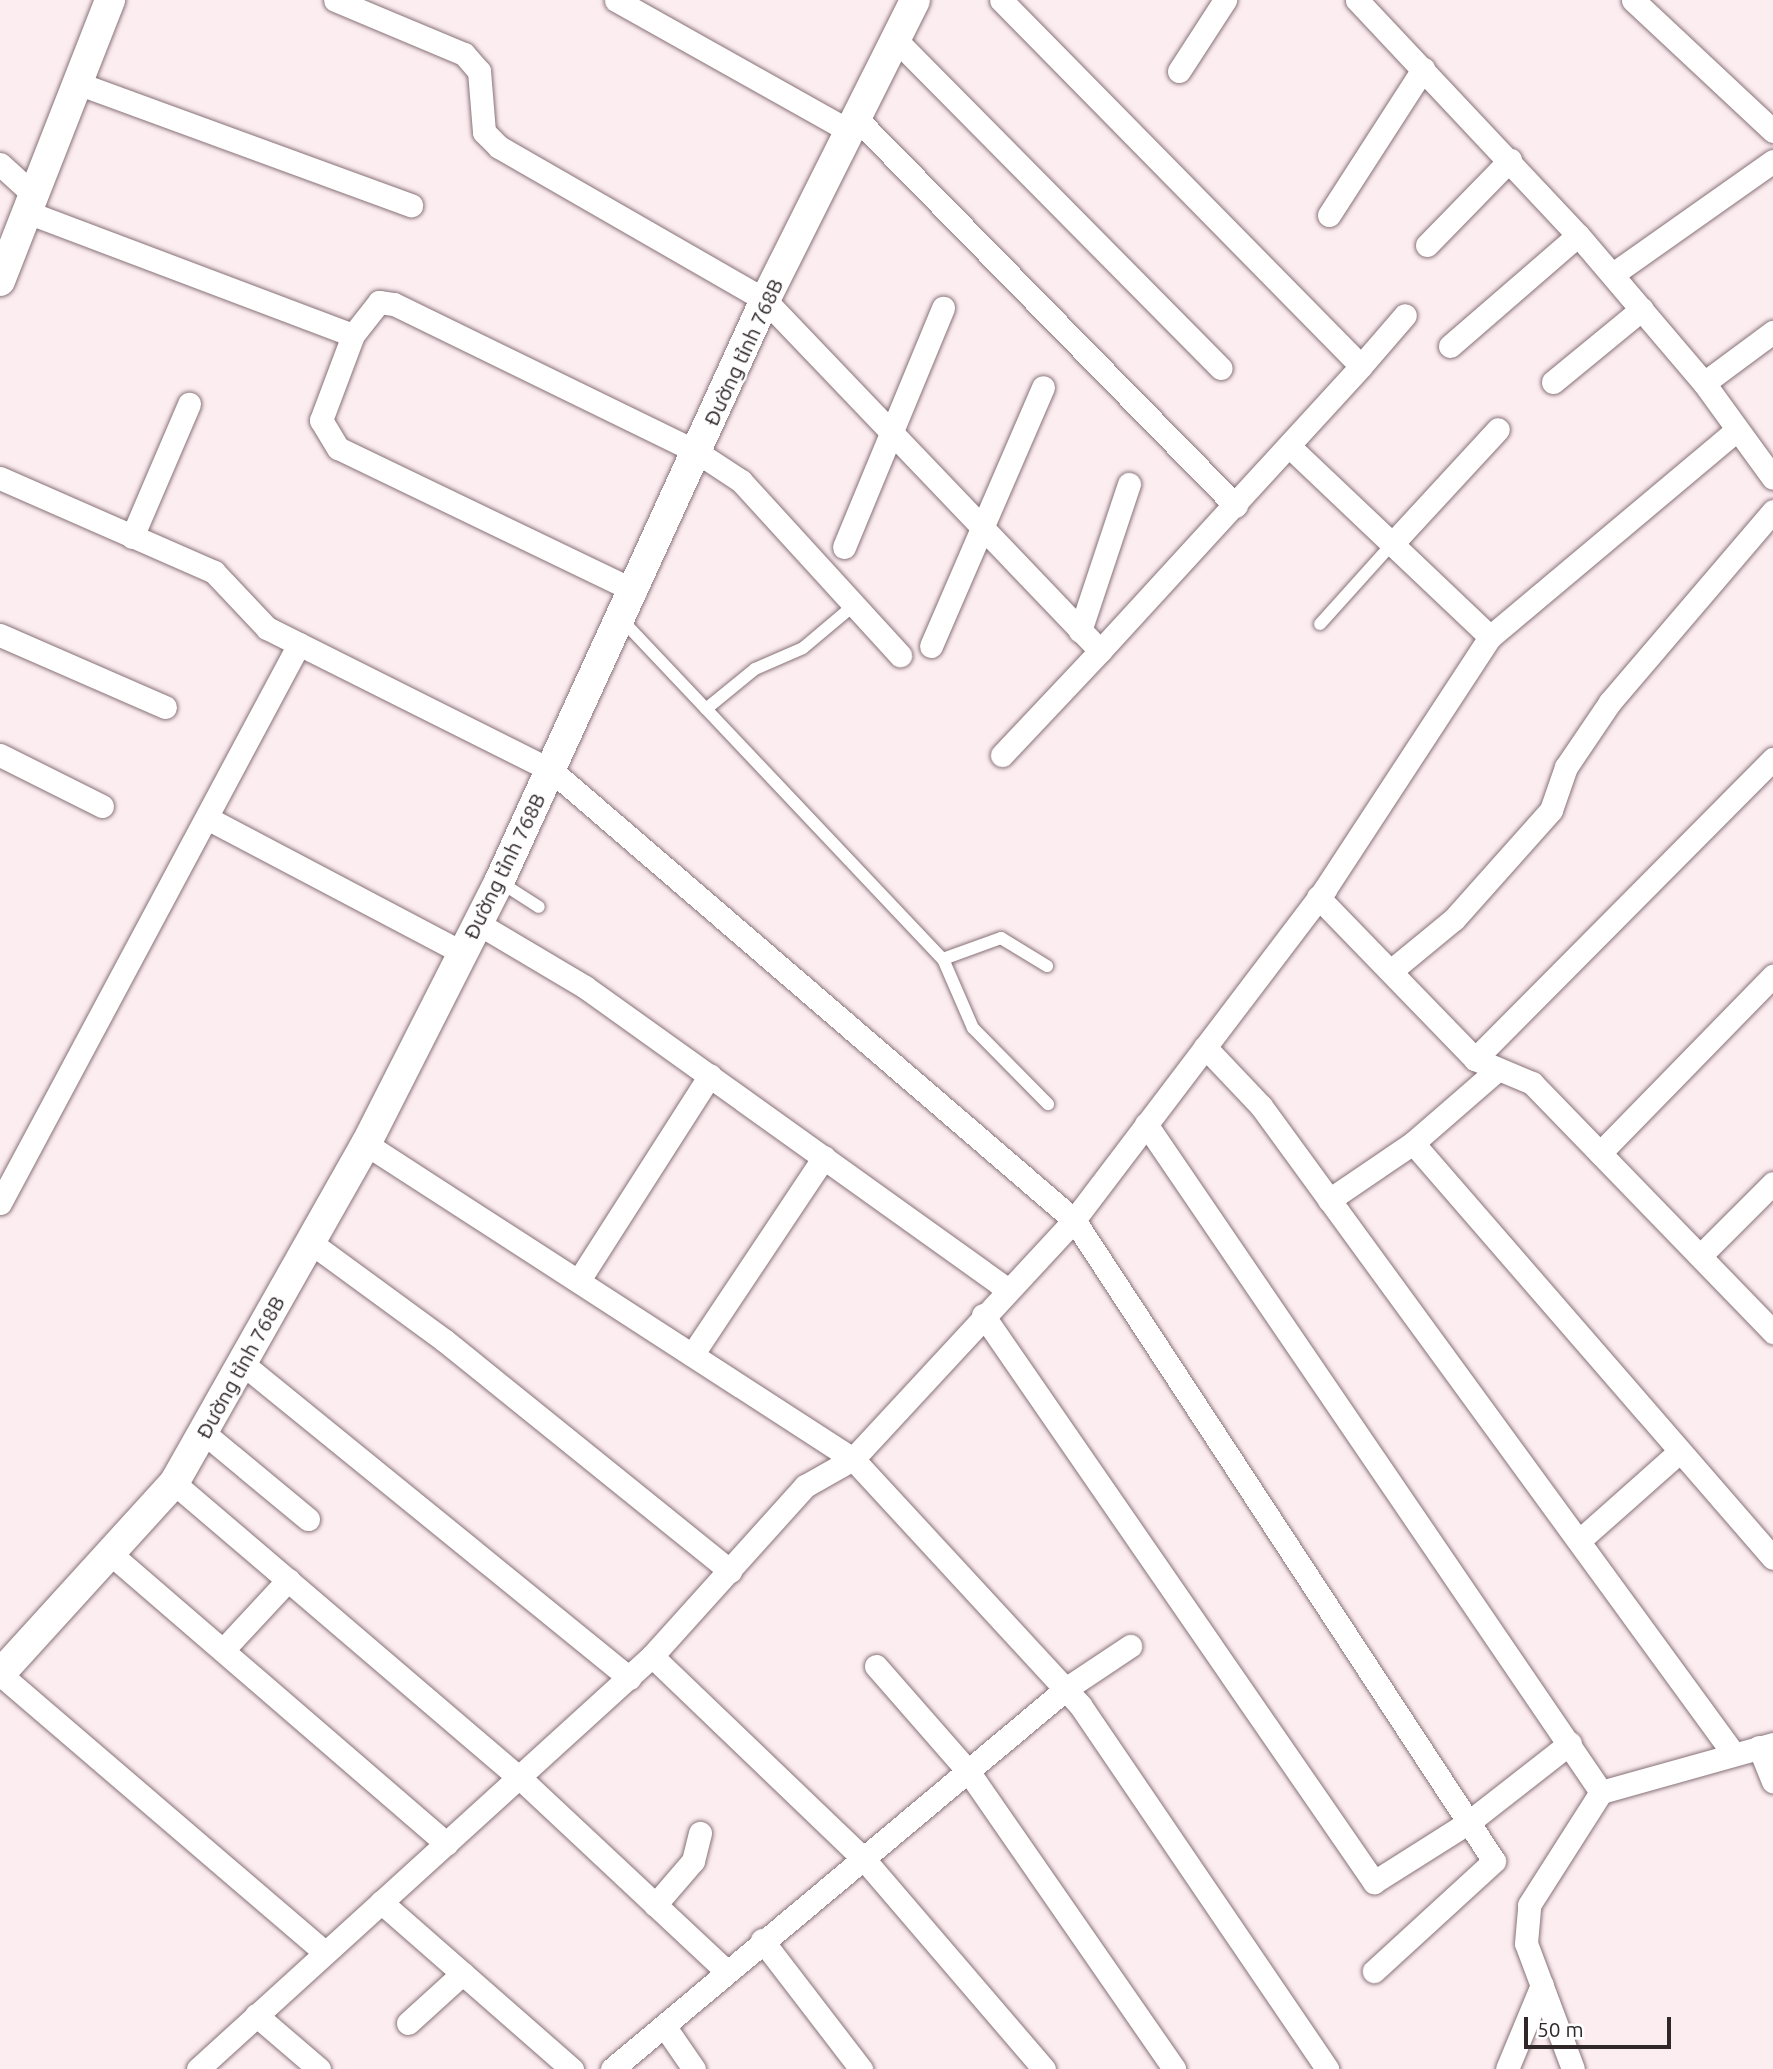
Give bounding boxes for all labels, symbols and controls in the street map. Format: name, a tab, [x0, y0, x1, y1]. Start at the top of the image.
street label: Đường tỉnh 768B	[698, 274, 788, 430]
street label: Đường tỉnh 768B	[458, 789, 550, 943]
street label: Đường tỉnh 768B	[190, 1291, 290, 1443]
scale bar	[1528, 2002, 1675, 2046]
text: 50 m	[1537, 2017, 1584, 2041]

